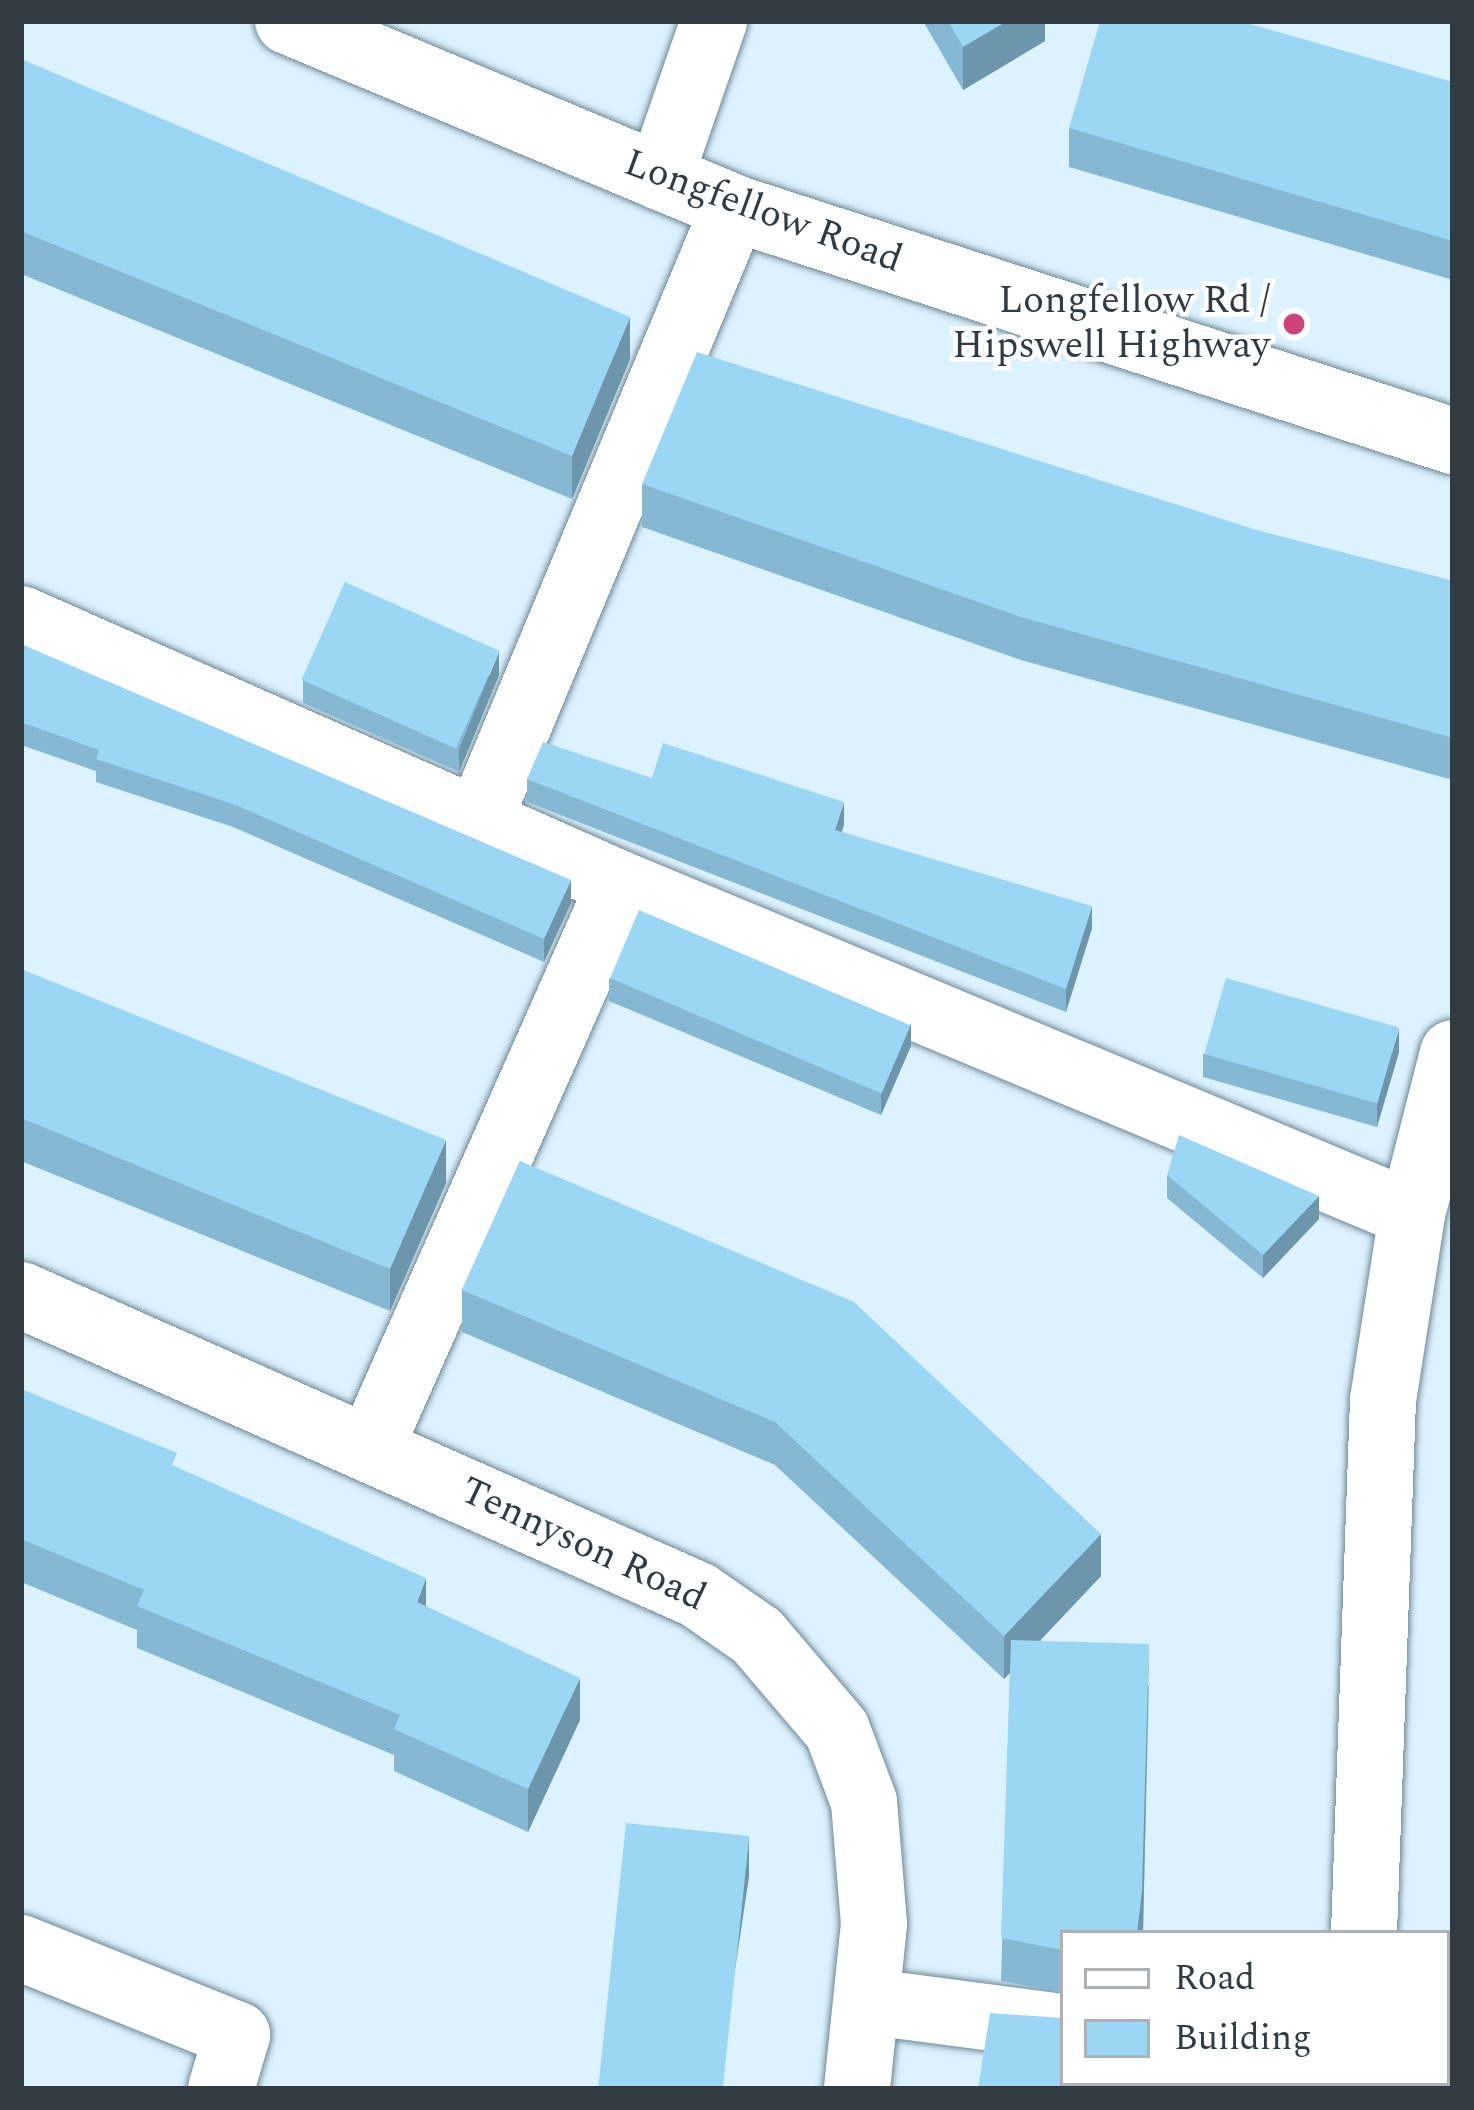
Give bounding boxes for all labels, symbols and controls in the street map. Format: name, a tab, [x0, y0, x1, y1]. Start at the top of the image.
street label: Longfellow Road	[618, 140, 908, 284]
place label: Longfellow Rd / Hipswell Highway	[952, 279, 1270, 370]
marker: Longfellow Rd / Hipswell Highway	[1281, 311, 1307, 337]
street label: Tennyson Road	[453, 1468, 713, 1622]
legend	[1060, 1930, 1450, 2086]
text: Road	[1174, 1951, 1255, 2006]
text: Building	[1174, 2011, 1312, 2066]

